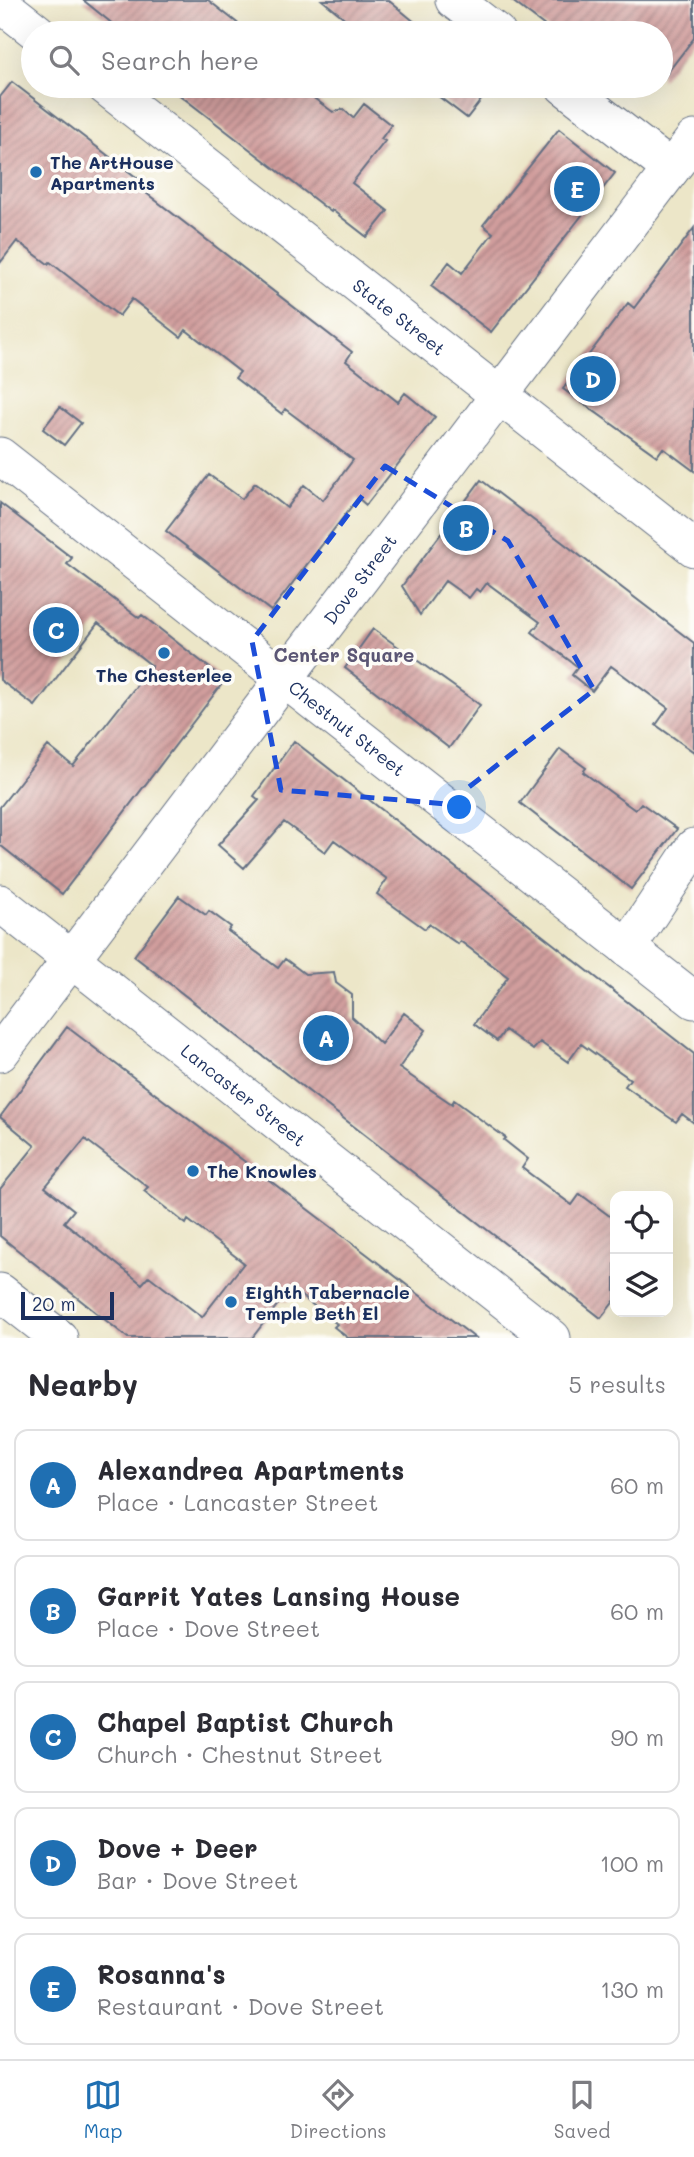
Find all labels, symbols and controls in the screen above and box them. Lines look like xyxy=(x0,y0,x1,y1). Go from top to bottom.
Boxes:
search box xyxy=(21,21,673,98)
icon: search xyxy=(45,41,83,79)
text: Search here xyxy=(101,43,259,77)
place label: The ArtHouse Apartments xyxy=(50,150,174,195)
pin: E xyxy=(554,163,600,215)
marker: The ArtHouse Apartments xyxy=(28,164,44,180)
street label: State Street xyxy=(348,273,451,361)
pin: D xyxy=(570,353,616,405)
pin: B xyxy=(443,502,489,554)
street label: Dove Street xyxy=(318,529,402,629)
pin: C xyxy=(33,604,79,656)
district label: Center Square xyxy=(274,642,414,667)
marker: The Chesterlee xyxy=(156,645,172,661)
place label: The Chesterlee xyxy=(96,663,232,687)
street label: Chestnut Street xyxy=(284,675,410,781)
your location xyxy=(442,790,476,824)
pin: A xyxy=(303,1012,349,1064)
street label: Lancaster Street xyxy=(176,1038,311,1151)
place label: The Knowles xyxy=(207,1159,317,1183)
marker: The Knowles xyxy=(185,1163,201,1179)
map controls xyxy=(610,1191,673,1317)
button: locate xyxy=(610,1191,673,1254)
button: layers xyxy=(610,1254,673,1317)
place label: Eighth Tabernacle Temple Beth El xyxy=(245,1280,410,1325)
scale bar xyxy=(21,1289,114,1321)
text: 20 m xyxy=(32,1291,76,1316)
marker: Eighth Tabernacle Temple Beth El xyxy=(223,1294,239,1310)
text: Nearby xyxy=(28,1364,138,1404)
text: 5 results xyxy=(569,1369,666,1399)
text: Alexandrea Apartments xyxy=(97,1453,404,1487)
text: A xyxy=(45,1470,61,1500)
text: 60 m xyxy=(610,1470,664,1500)
text: Place · Lancaster Street xyxy=(97,1487,378,1517)
text: Garrit Yates Lansing House xyxy=(97,1579,460,1613)
text: B xyxy=(45,1596,61,1626)
text: 60 m xyxy=(610,1596,664,1626)
text: Place · Dove Street xyxy=(97,1613,320,1643)
text: Chapel Baptist Church xyxy=(97,1705,393,1739)
text: C xyxy=(44,1722,62,1752)
text: 90 m xyxy=(611,1722,664,1752)
text: Church · Chestnut Street xyxy=(97,1739,383,1769)
text: Dove + Deer xyxy=(97,1831,257,1865)
text: D xyxy=(45,1848,61,1878)
text: 100 m xyxy=(600,1848,664,1878)
text: Bar · Dove Street xyxy=(97,1865,298,1895)
text: Rosanna's xyxy=(97,1957,226,1991)
text: E xyxy=(46,1974,60,2004)
text: 130 m xyxy=(600,1974,664,2004)
text: Restaurant · Dove Street xyxy=(97,1991,384,2021)
tab: Map xyxy=(84,2076,122,2143)
tab: Directions xyxy=(290,2076,386,2143)
tab: Saved xyxy=(554,2076,610,2143)

